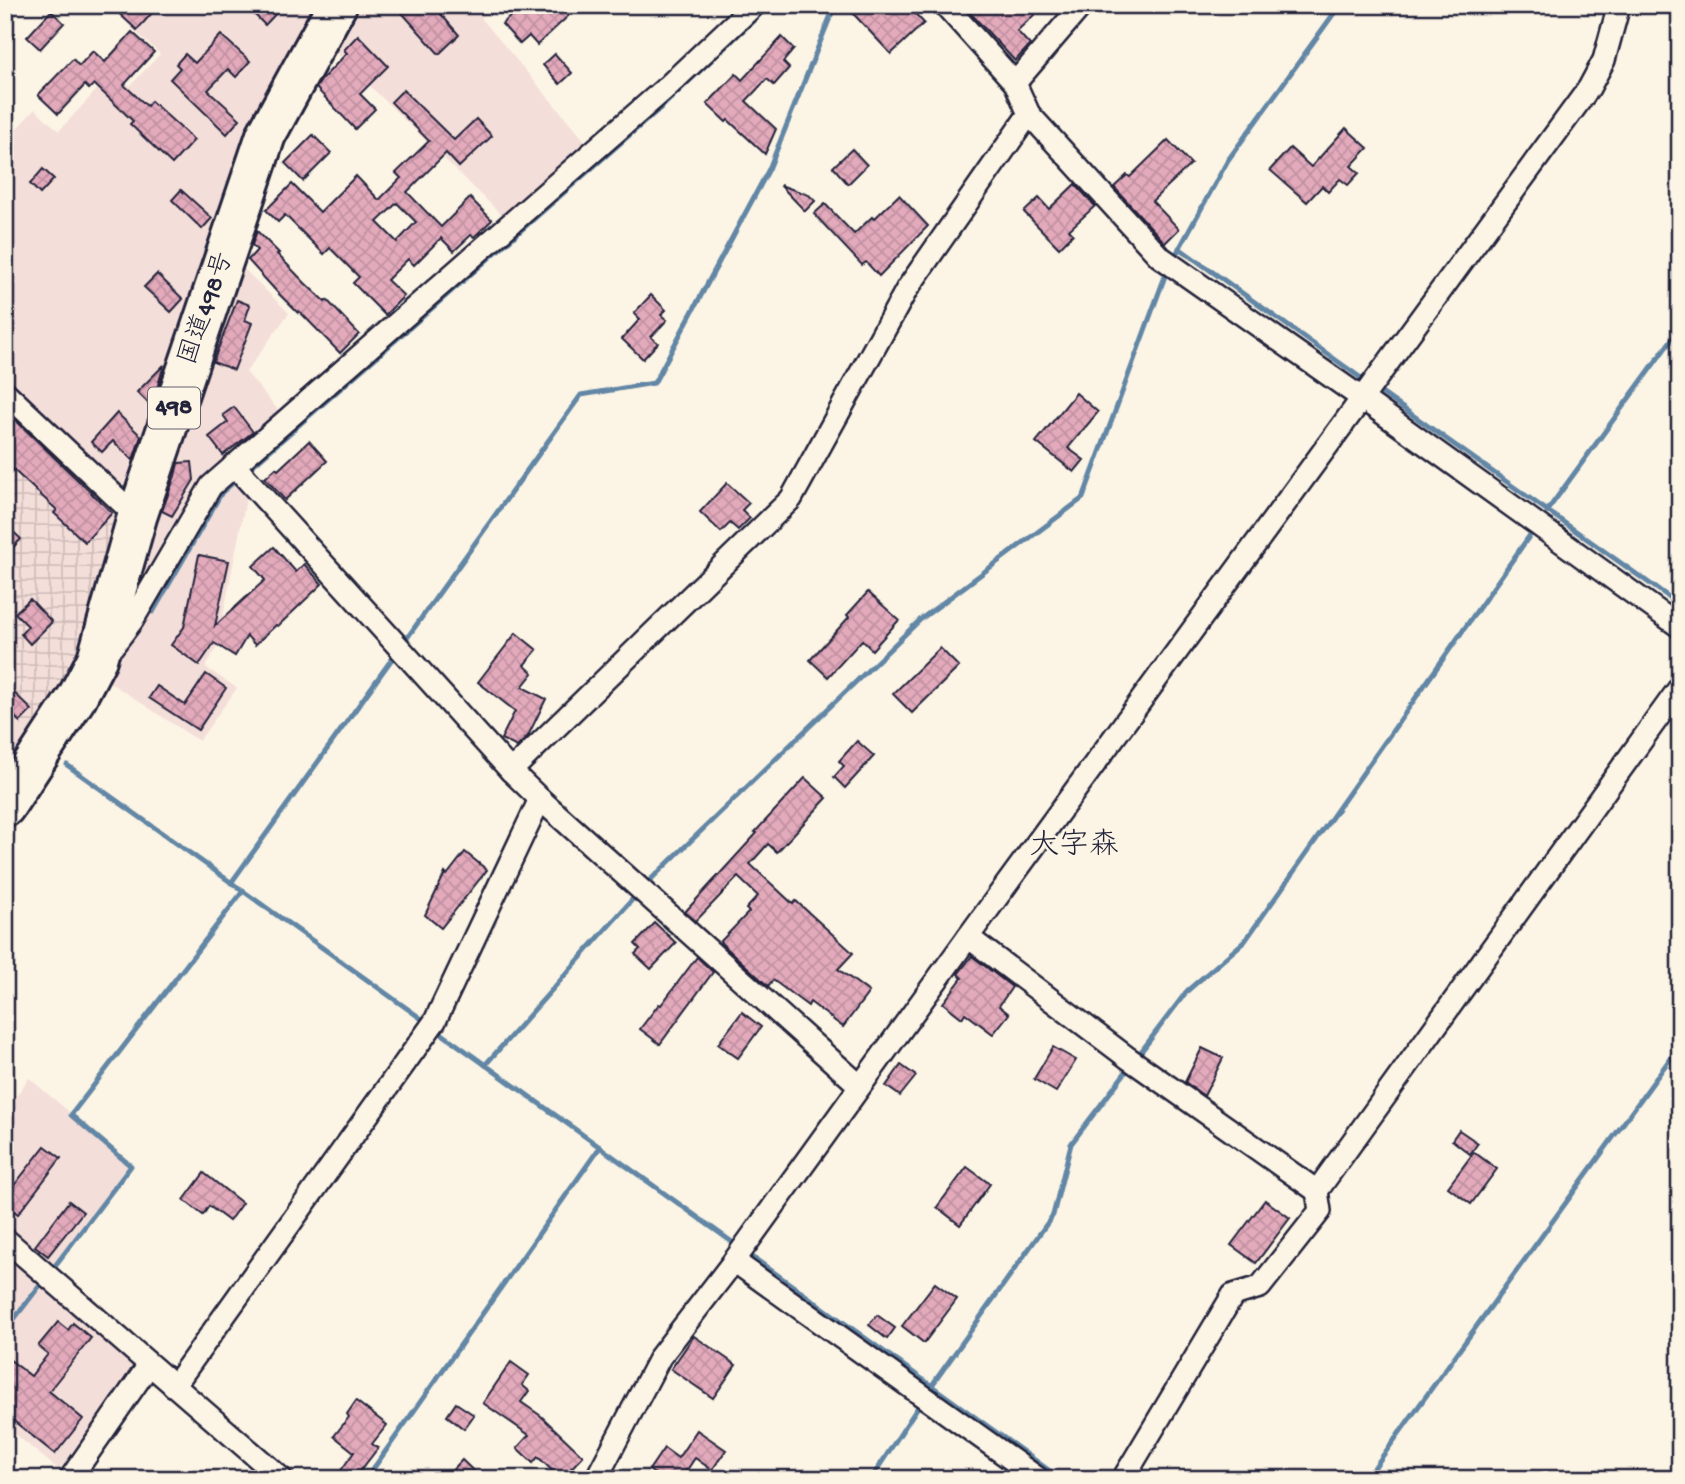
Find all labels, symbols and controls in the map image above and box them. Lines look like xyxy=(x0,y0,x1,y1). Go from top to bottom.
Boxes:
street label: 国道498号 xyxy=(173,248,242,370)
road number: 498 xyxy=(148,388,200,428)
district label: 大字森 xyxy=(1029,828,1119,865)

